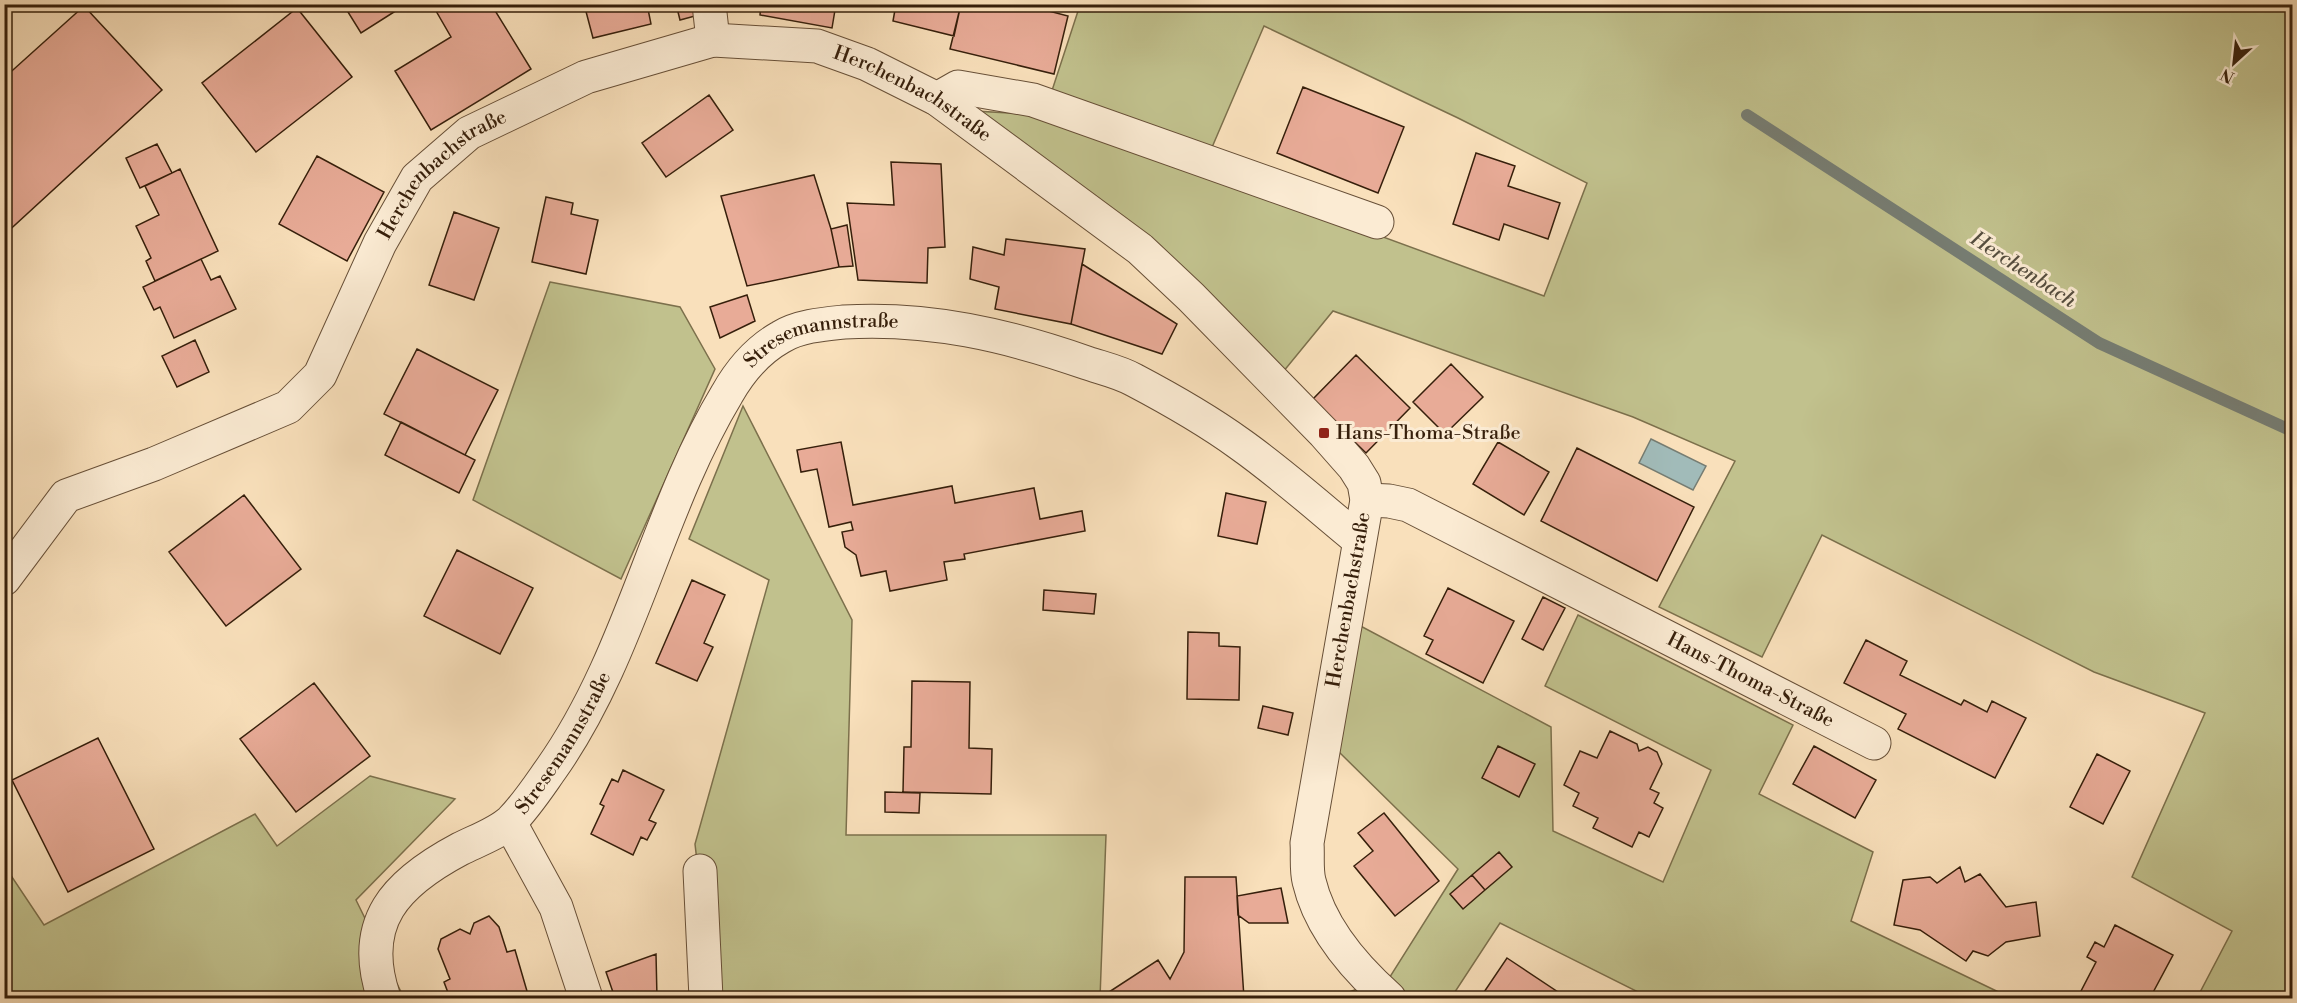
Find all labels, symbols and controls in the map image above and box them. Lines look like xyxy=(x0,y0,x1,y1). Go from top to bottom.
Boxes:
north arrow xyxy=(2204,33,2264,93)
street label: Herchenbachstraße xyxy=(830,40,996,148)
text: N xyxy=(2217,64,2238,87)
street label: Herchenbachstraße xyxy=(372,104,511,244)
water label: Herchenbach xyxy=(1964,226,2081,314)
street label: Stresemannstraße xyxy=(738,309,899,373)
place label: Hans-Thoma-Straße xyxy=(1336,421,1520,446)
marker: Hans-Thoma-Straße xyxy=(1317,426,1331,440)
street label: Herchenbachstraße xyxy=(1321,510,1377,690)
street label: Hans-Thoma-Straße xyxy=(1663,627,1838,733)
street label: Stresemannstraße xyxy=(510,668,617,820)

